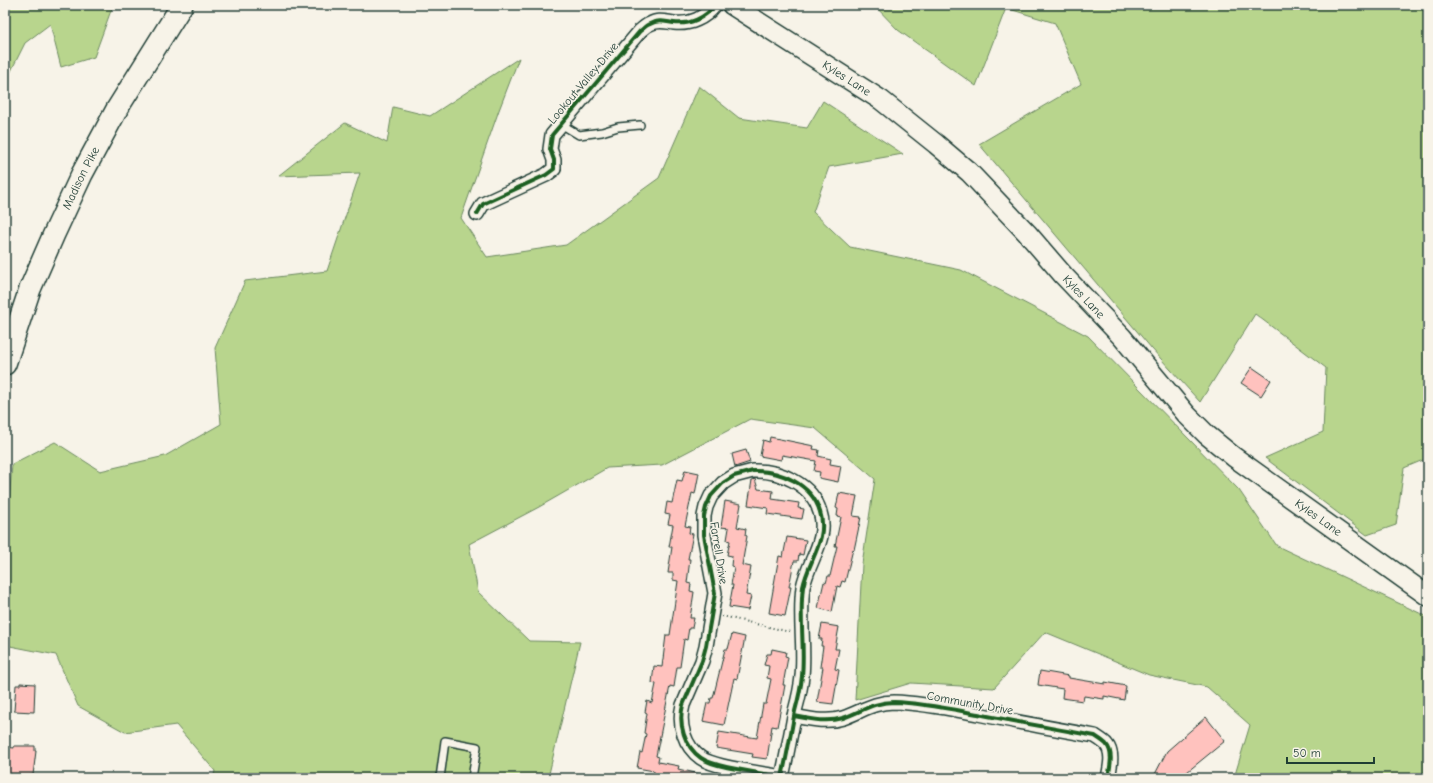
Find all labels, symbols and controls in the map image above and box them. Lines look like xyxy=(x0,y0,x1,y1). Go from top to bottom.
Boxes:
street label: Lookout Valley Drive xyxy=(545,39,621,127)
street label: Kyles Lane xyxy=(820,58,873,99)
street label: Madison Pike xyxy=(59,144,102,212)
street label: Kyles Lane xyxy=(1060,272,1108,321)
street label: Kyles Lane xyxy=(1292,496,1345,539)
street label: Farrell Drive xyxy=(707,521,731,585)
street label: Community Drive xyxy=(926,688,1014,718)
scale bar xyxy=(1287,739,1374,765)
text: 50 m xyxy=(1293,746,1321,760)

